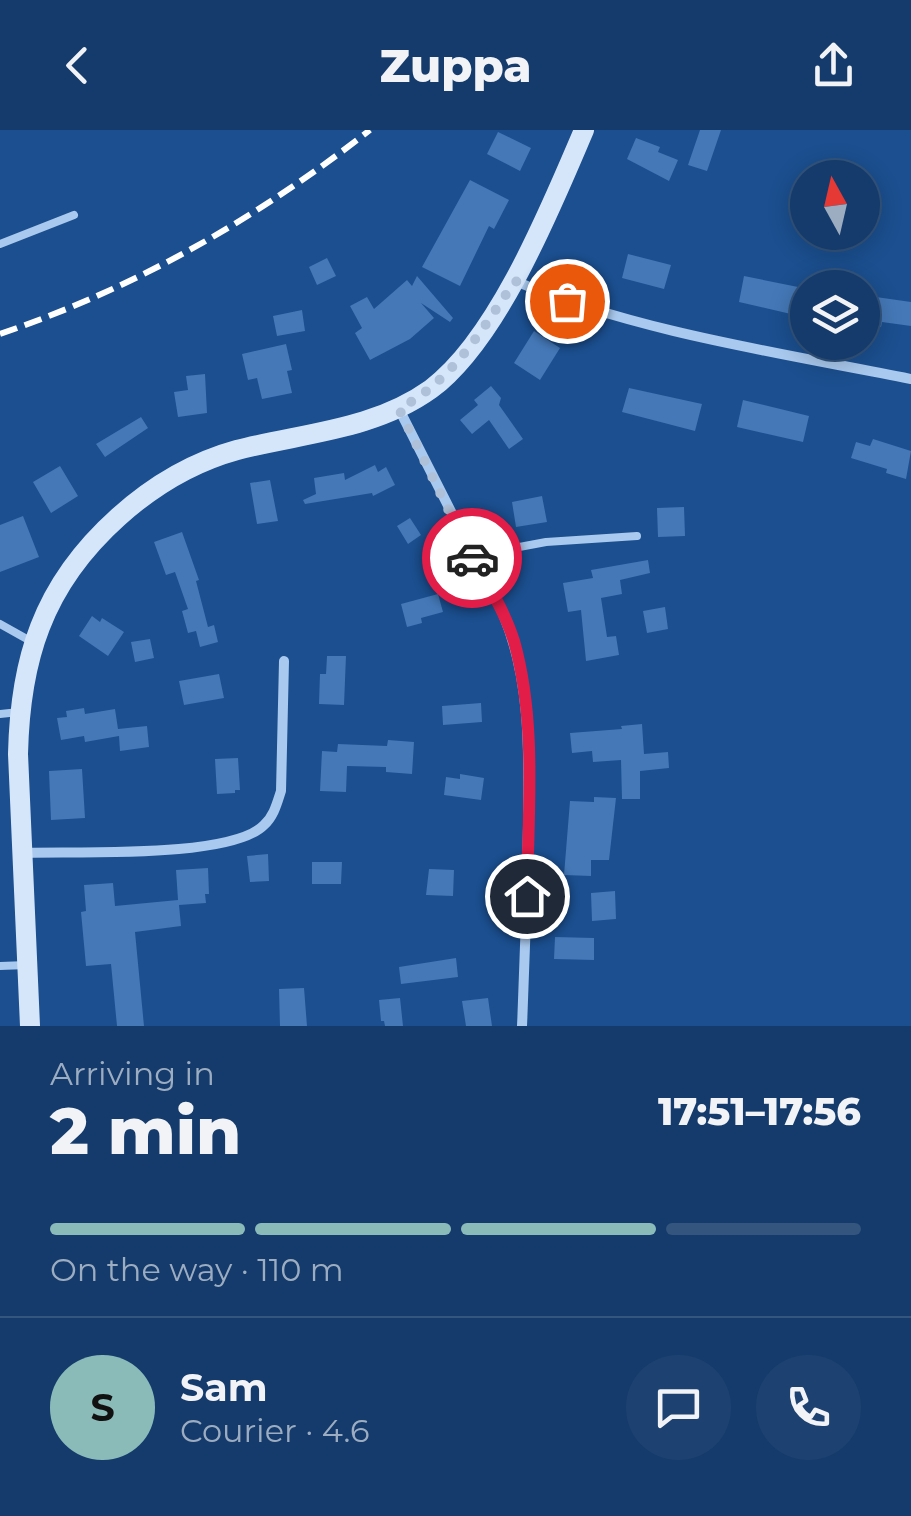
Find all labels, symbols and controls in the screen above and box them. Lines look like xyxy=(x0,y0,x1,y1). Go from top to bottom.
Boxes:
icon: back xyxy=(50,38,105,93)
text: Zuppa xyxy=(380,38,531,93)
icon: share xyxy=(806,38,861,93)
north arrow xyxy=(790,160,880,250)
map controls xyxy=(790,160,880,360)
pin xyxy=(525,259,610,344)
button: layers xyxy=(790,270,880,360)
icon: bag xyxy=(540,274,595,329)
courier xyxy=(422,508,522,608)
icon: car xyxy=(445,531,500,586)
pin xyxy=(485,854,570,939)
icon: home xyxy=(500,869,555,924)
text: Arriving in xyxy=(50,1054,215,1093)
text: 17:51–17:56 xyxy=(658,1088,861,1135)
text: 2 min xyxy=(50,1091,241,1170)
text: On the way · 110 m xyxy=(50,1250,344,1289)
button: chat xyxy=(626,1355,731,1460)
button: phone xyxy=(756,1355,861,1460)
text: Sam xyxy=(180,1364,268,1411)
text: S xyxy=(90,1384,115,1431)
text: Courier · 4.6 xyxy=(180,1411,369,1450)

